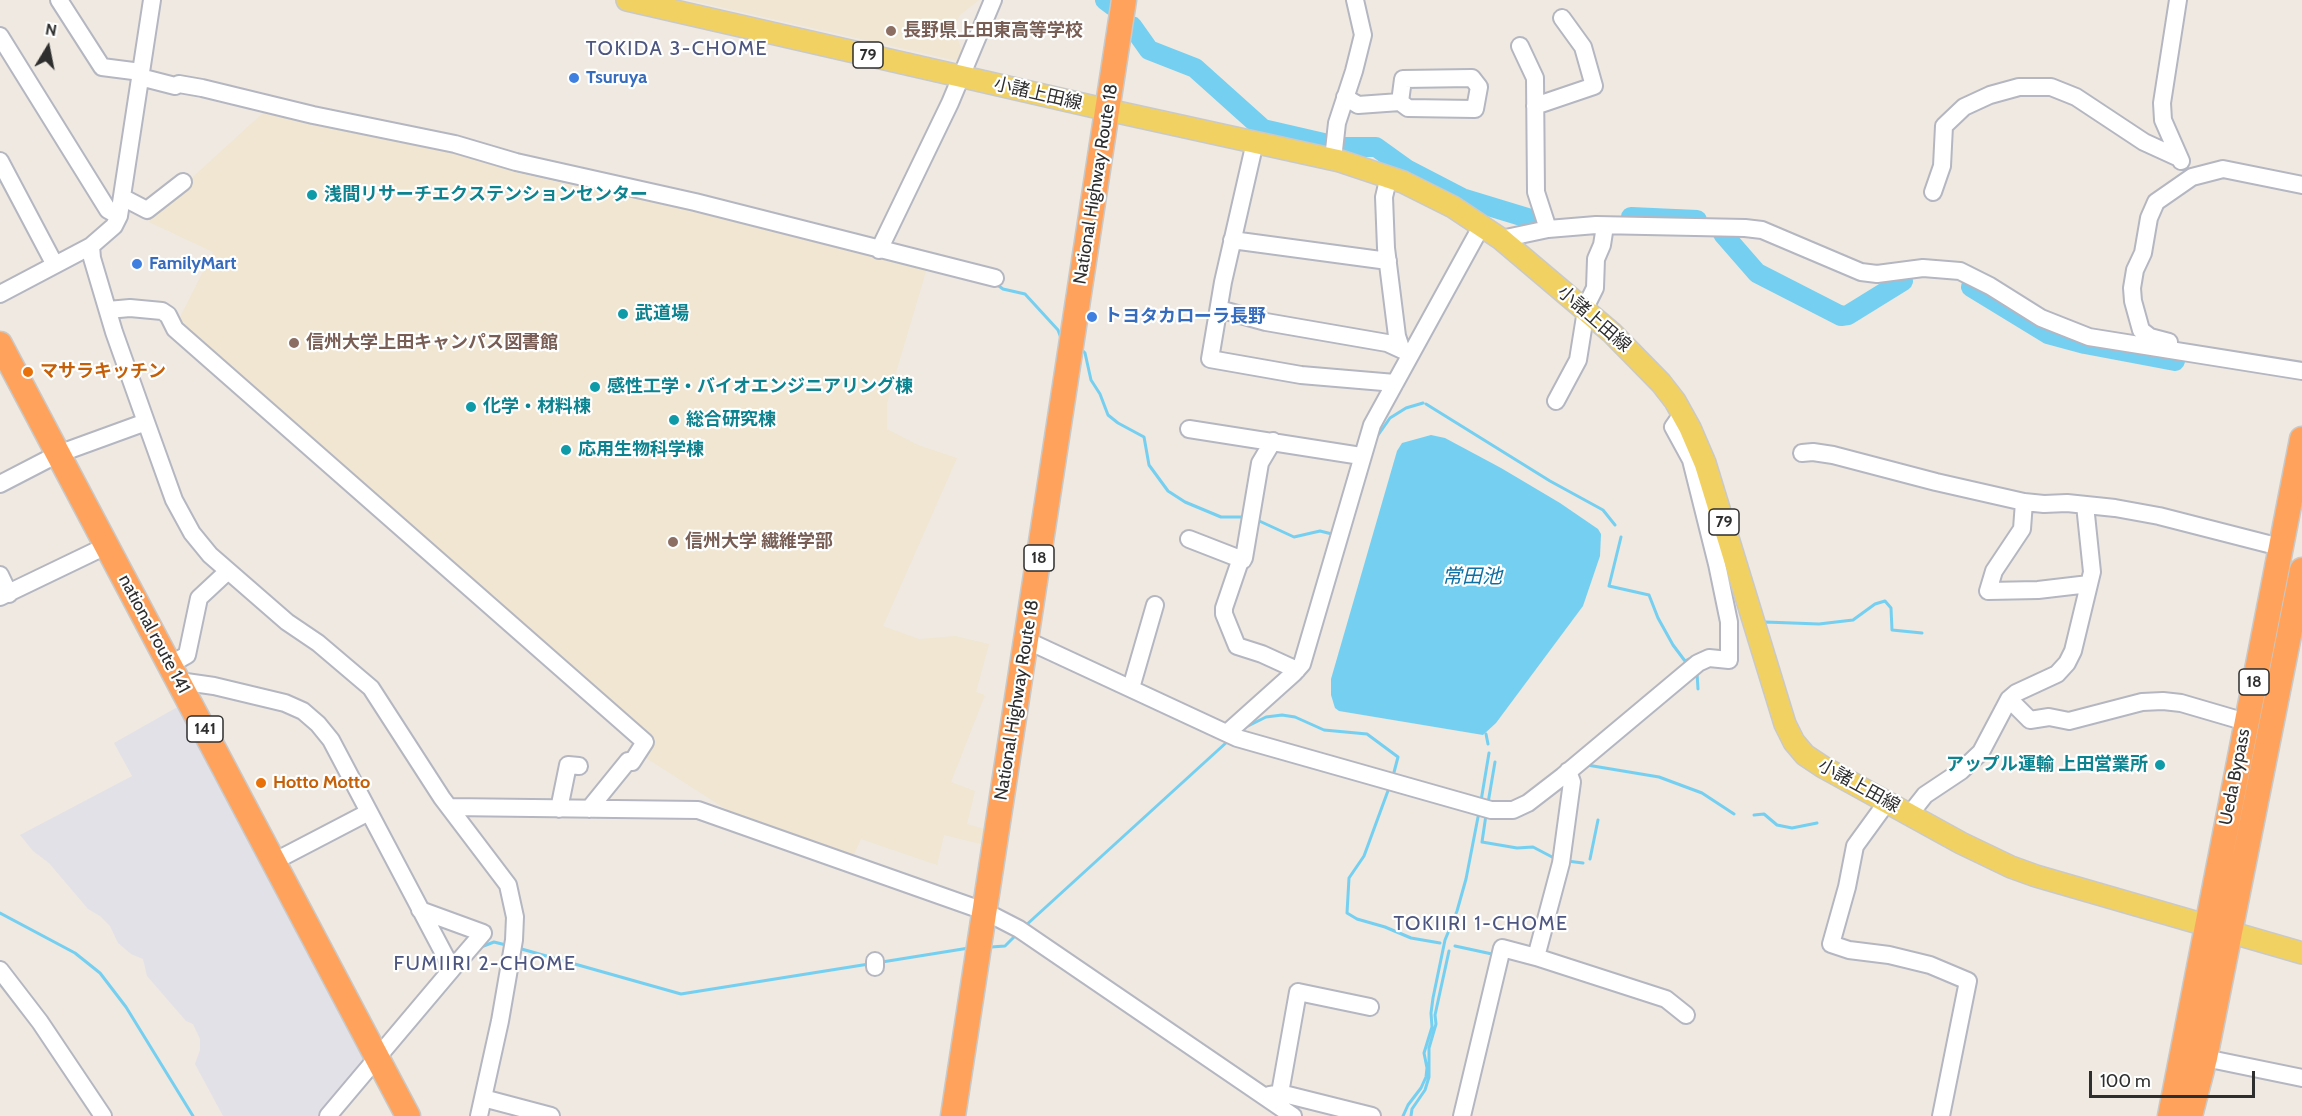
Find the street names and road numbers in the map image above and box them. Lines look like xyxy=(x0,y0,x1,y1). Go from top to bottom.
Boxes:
road number: 79 xyxy=(853,42,883,68)
street label: 小諸上田線 xyxy=(992,73,1084,115)
street label: National Highway Route 18 xyxy=(1069,82,1123,286)
street label: 小諸上田線 xyxy=(1553,281,1635,357)
road number: 79 xyxy=(1709,509,1739,535)
road number: 18 xyxy=(1024,545,1054,571)
street label: national route 141 xyxy=(114,571,194,697)
street label: National Highway Route 18 xyxy=(990,598,1044,802)
road number: 18 xyxy=(2239,669,2269,695)
road number: 141 xyxy=(187,716,223,742)
street label: Ueda Bypass xyxy=(2215,727,2255,827)
street label: 小諸上田線 xyxy=(1814,755,1904,817)

